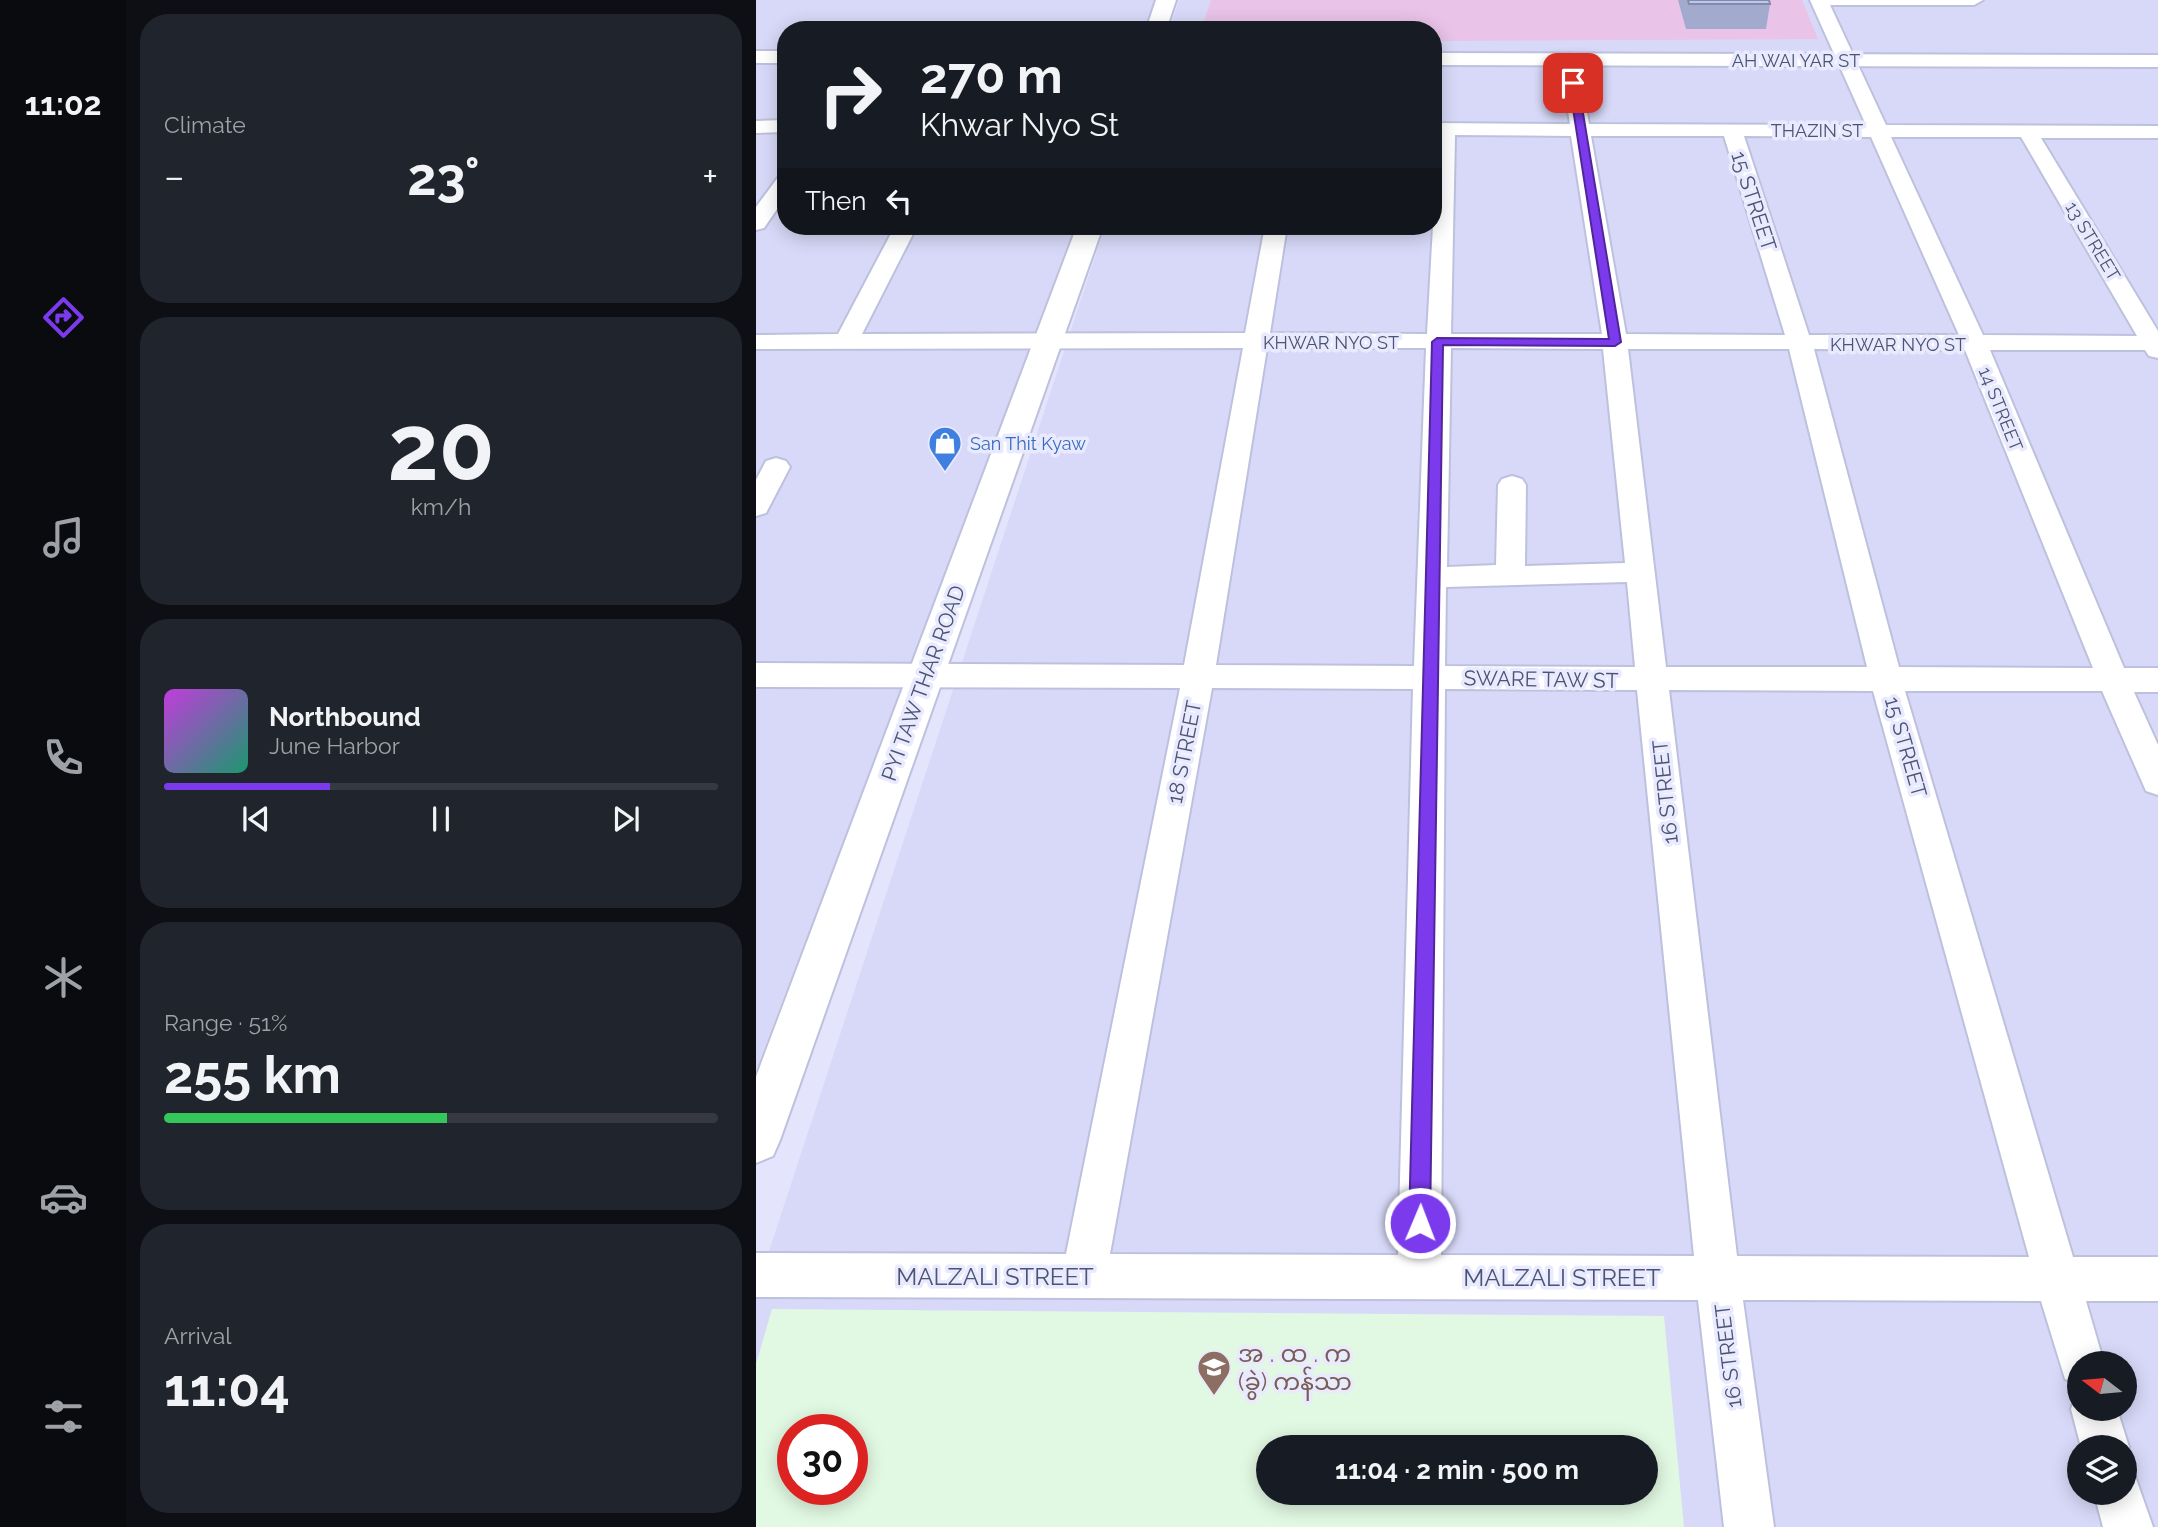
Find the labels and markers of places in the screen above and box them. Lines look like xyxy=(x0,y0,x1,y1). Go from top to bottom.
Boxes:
pin xyxy=(1543,53,1603,113)
shop icon: San Thit Kyaw xyxy=(926,424,964,473)
place label: San Thit Kyaw xyxy=(970,433,1086,454)
place label: အ . ထ . က (ခွဲ) ကန်သာ xyxy=(1238,1339,1352,1401)
school or university icon: အ . ထ . က (ခွဲ) ကန်သာ xyxy=(1195,1348,1233,1397)

